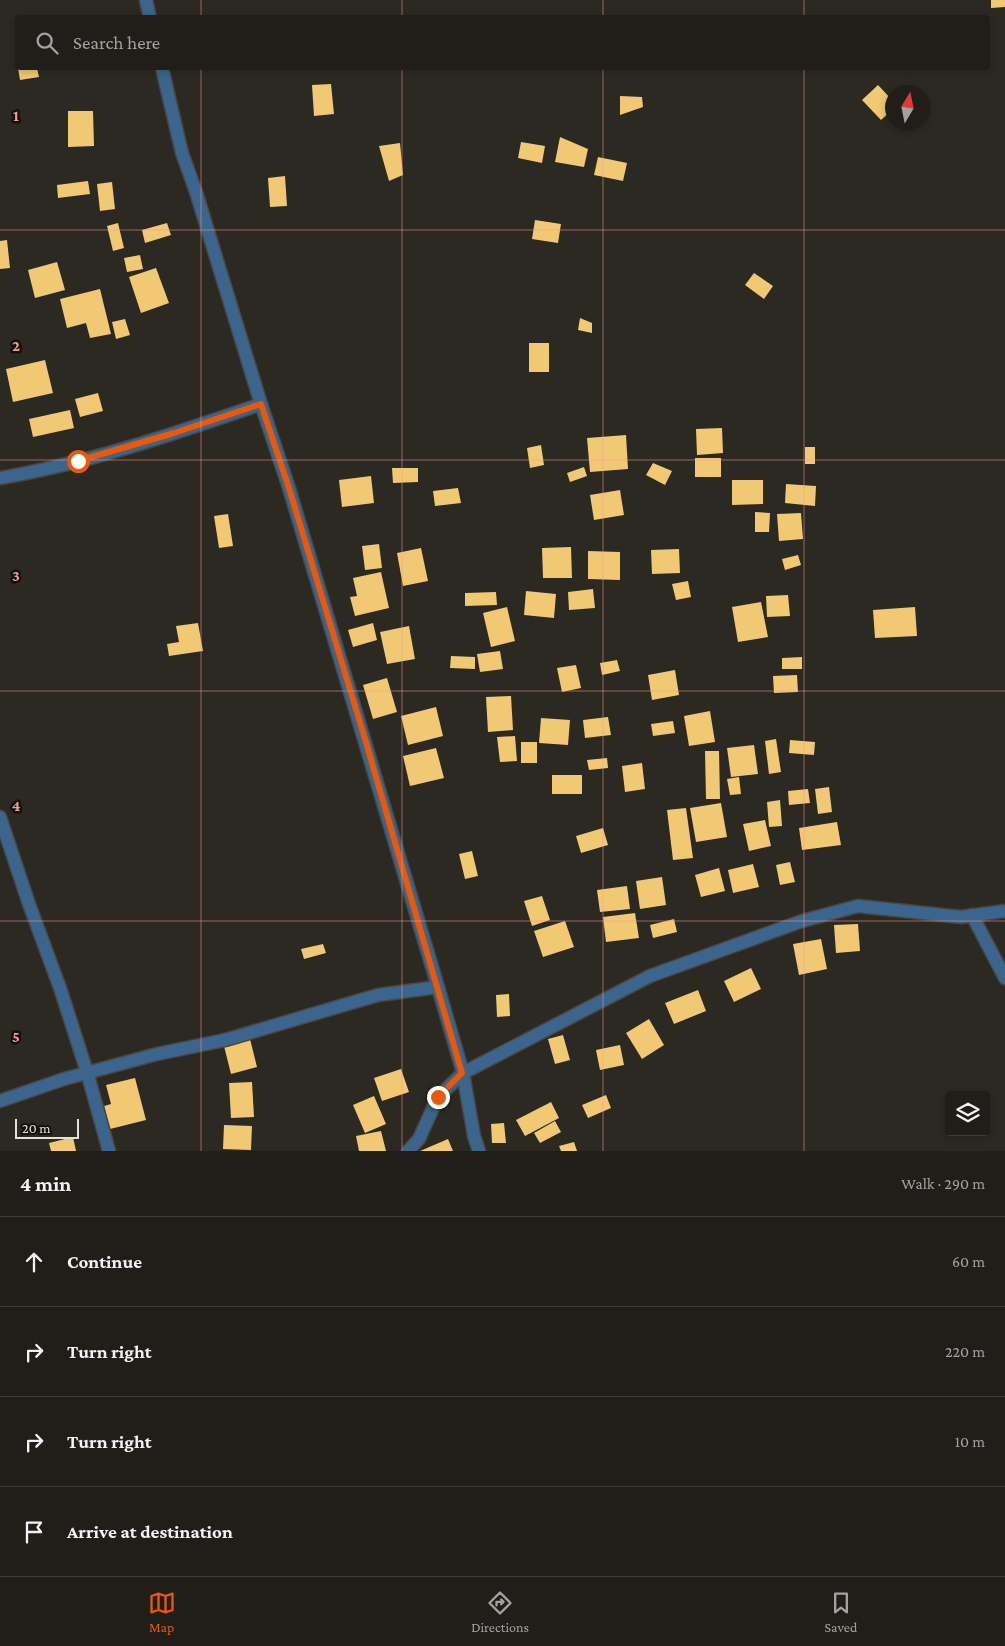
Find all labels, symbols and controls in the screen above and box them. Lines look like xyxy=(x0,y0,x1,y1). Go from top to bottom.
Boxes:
search box xyxy=(15,15,990,70)
icon: search xyxy=(33,29,61,57)
text: Search here xyxy=(73,32,160,53)
north arrow xyxy=(885,85,930,130)
text: 1 xyxy=(13,107,19,124)
text: 2 xyxy=(12,337,20,354)
route start xyxy=(67,450,90,473)
text: 3 xyxy=(12,567,20,584)
text: 4 xyxy=(12,797,21,814)
text: 5 xyxy=(12,1028,20,1045)
route end xyxy=(427,1086,450,1109)
map controls xyxy=(945,1091,990,1136)
button: layers xyxy=(945,1091,990,1136)
scale bar xyxy=(15,1116,79,1139)
text: 20 m xyxy=(22,1120,50,1136)
text: 4 min xyxy=(20,1172,71,1196)
text: Walk · 290 m xyxy=(901,1175,985,1192)
icon: ahead xyxy=(20,1248,48,1276)
text: Continue xyxy=(67,1251,142,1272)
text: 60 m xyxy=(952,1253,985,1270)
icon: right xyxy=(20,1338,48,1366)
text: Turn right xyxy=(67,1341,152,1362)
text: 220 m xyxy=(945,1343,985,1360)
icon: right xyxy=(20,1428,48,1456)
text: Turn right xyxy=(67,1431,152,1452)
text: 10 m xyxy=(955,1433,985,1450)
icon: arrive xyxy=(20,1518,48,1546)
text: Arrive at destination xyxy=(67,1521,233,1542)
tab: Map xyxy=(148,1589,176,1635)
tab: Directions xyxy=(471,1589,529,1635)
tab: Saved xyxy=(824,1589,857,1635)

